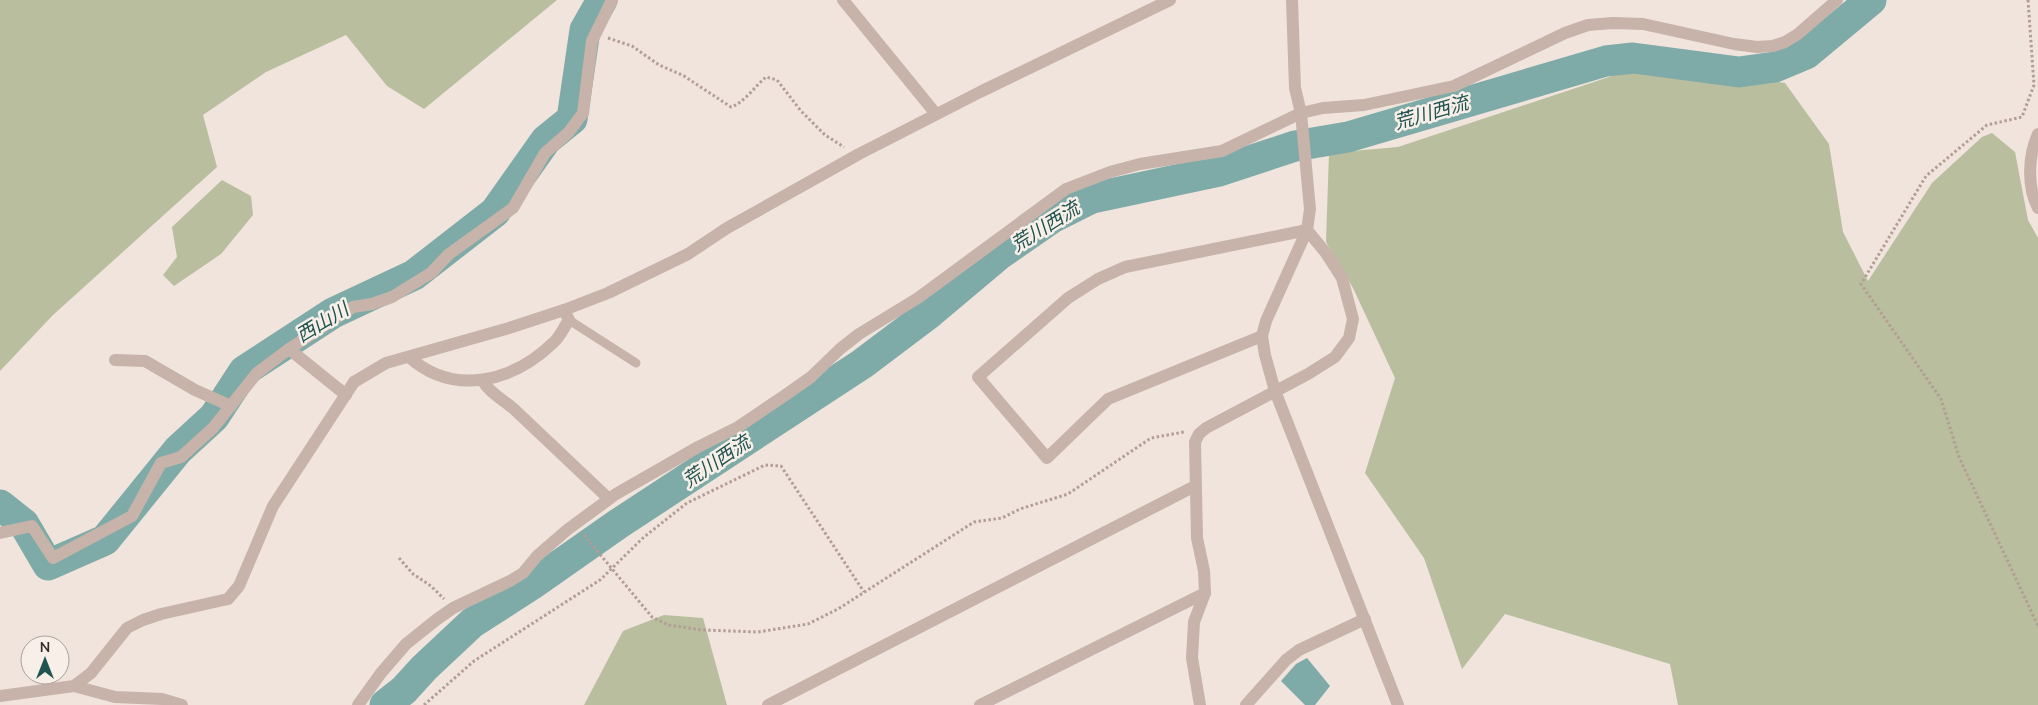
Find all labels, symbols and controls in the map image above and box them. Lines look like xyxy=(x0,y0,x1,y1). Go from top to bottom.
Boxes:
water label: 荒川西流 xyxy=(1391,89,1474,136)
water label: 荒川西流 xyxy=(1006,194,1087,258)
water label: 西山川 xyxy=(291,296,355,349)
water label: 荒川西流 xyxy=(678,428,758,494)
north arrow xyxy=(20,635,70,685)
text: N xyxy=(40,638,50,657)

